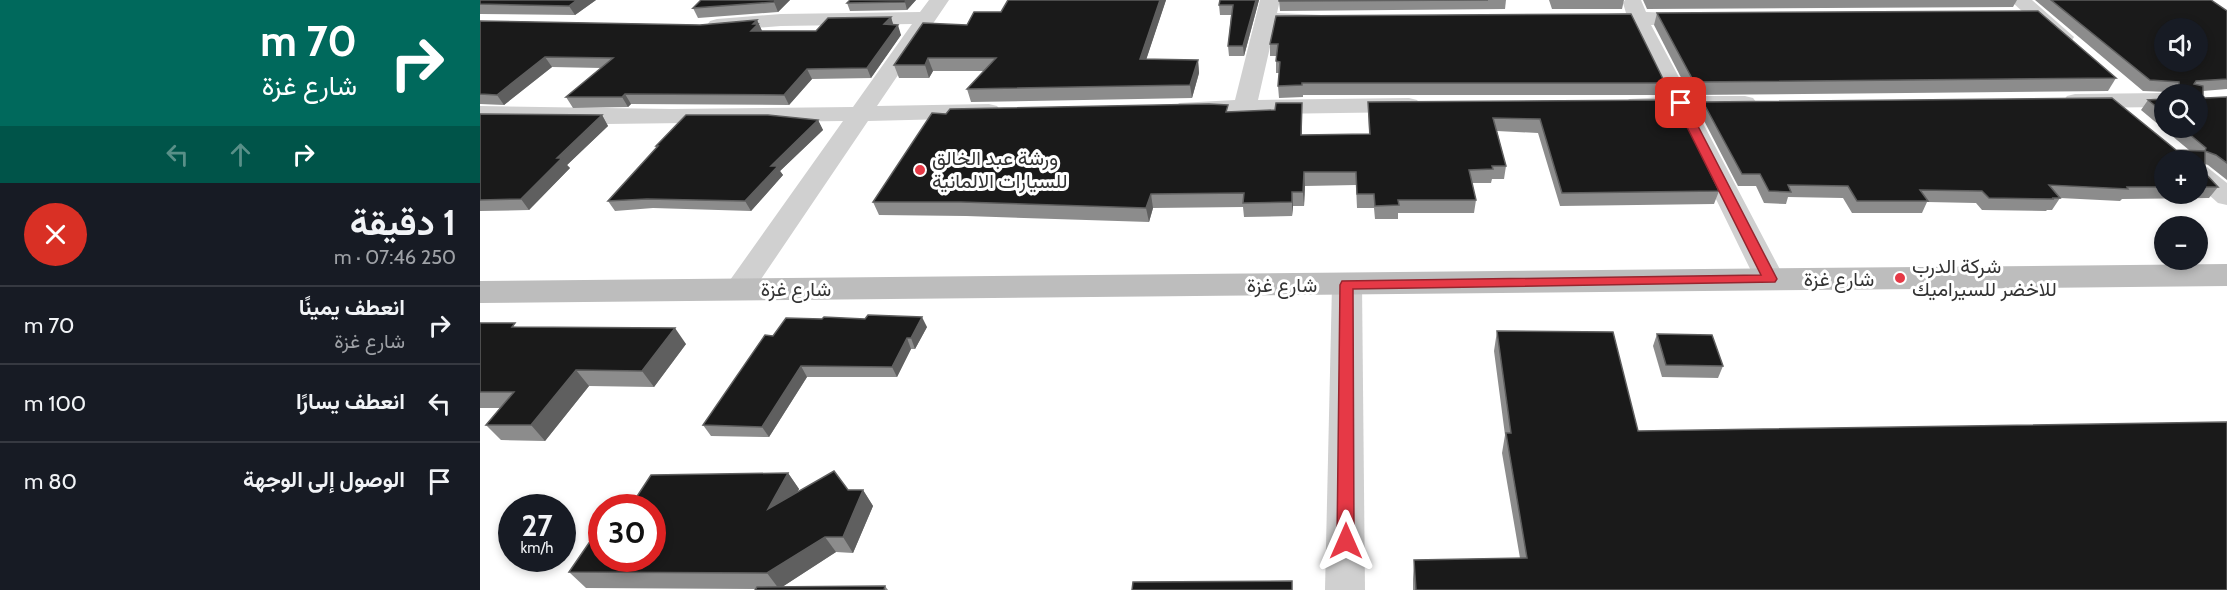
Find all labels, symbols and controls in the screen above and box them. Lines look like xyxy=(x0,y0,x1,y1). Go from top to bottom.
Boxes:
text: 70 m xyxy=(260,15,357,67)
map controls xyxy=(2154,18,2208,270)
button: sound xyxy=(2154,18,2208,72)
icon: right xyxy=(378,24,456,102)
text: شارع غزة xyxy=(262,69,357,102)
pin xyxy=(1655,77,1706,128)
button: search xyxy=(2154,84,2208,138)
icon: arrive xyxy=(1664,86,1697,119)
icon: left xyxy=(161,138,194,171)
icon: ahead xyxy=(224,138,257,171)
icon: right xyxy=(287,138,320,171)
place label: ورشة عبد الخالق للسيارات الالمانية xyxy=(932,146,1067,194)
button: + xyxy=(2154,150,2208,204)
marker: ورشة عبد الخالق للسيارات الالمانية xyxy=(913,163,927,177)
text: 1 دقيقة xyxy=(350,200,456,244)
button: close xyxy=(24,203,87,266)
button: − xyxy=(2154,216,2208,270)
text: 250 m · 07:46 xyxy=(334,245,456,269)
place label: شركة الدرب للاخضر للسيراميك xyxy=(1912,254,2057,302)
street label: شارع غزة xyxy=(1804,267,1874,293)
marker: شركة الدرب للاخضر للسيراميك xyxy=(1893,271,1907,285)
street label: شارع غزة xyxy=(1247,273,1317,299)
street label: شارع غزة xyxy=(761,277,831,303)
text: انعطف يمينًا xyxy=(299,294,405,321)
icon: right xyxy=(423,309,456,342)
text: 70 m xyxy=(24,312,74,339)
text: شارع غزة xyxy=(334,329,405,353)
icon: left xyxy=(423,387,456,420)
text: انعطف يسارًا xyxy=(296,388,405,415)
text: 100 m xyxy=(24,390,86,417)
icon: arrive xyxy=(423,465,456,498)
text: الوصول إلى الوجهة xyxy=(243,466,405,493)
text: 80 m xyxy=(24,468,77,495)
speed limit sign: 30 xyxy=(588,494,666,572)
text: 27 xyxy=(521,507,553,544)
position arrow xyxy=(1314,509,1378,573)
text: km/h xyxy=(521,539,553,557)

